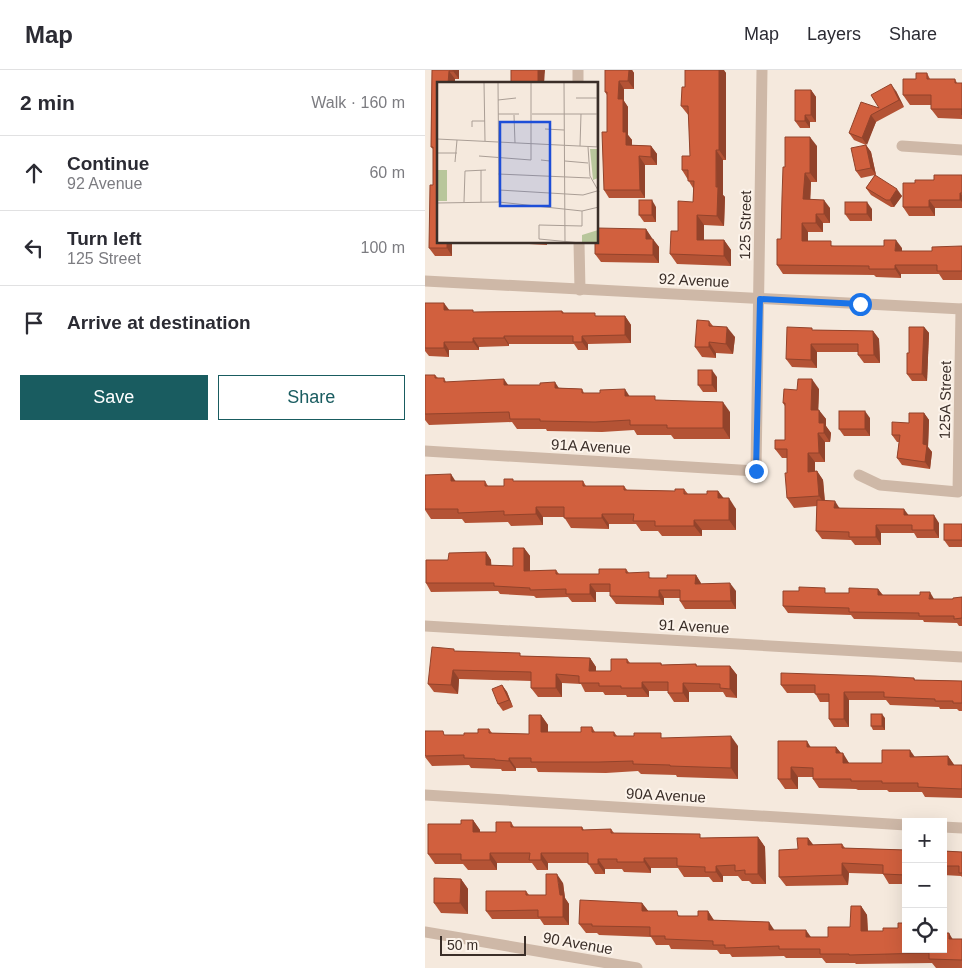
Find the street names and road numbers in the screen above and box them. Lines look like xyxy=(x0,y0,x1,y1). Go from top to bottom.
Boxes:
street label: 125 Street xyxy=(736,189,754,260)
street label: 92 Avenue xyxy=(658,270,730,290)
street label: 125A Street xyxy=(936,360,954,439)
street label: 91A Avenue xyxy=(551,435,631,457)
street label: 91 Avenue xyxy=(658,616,730,636)
street label: 90A Avenue xyxy=(626,784,706,806)
street label: 90 Avenue xyxy=(542,928,614,958)

